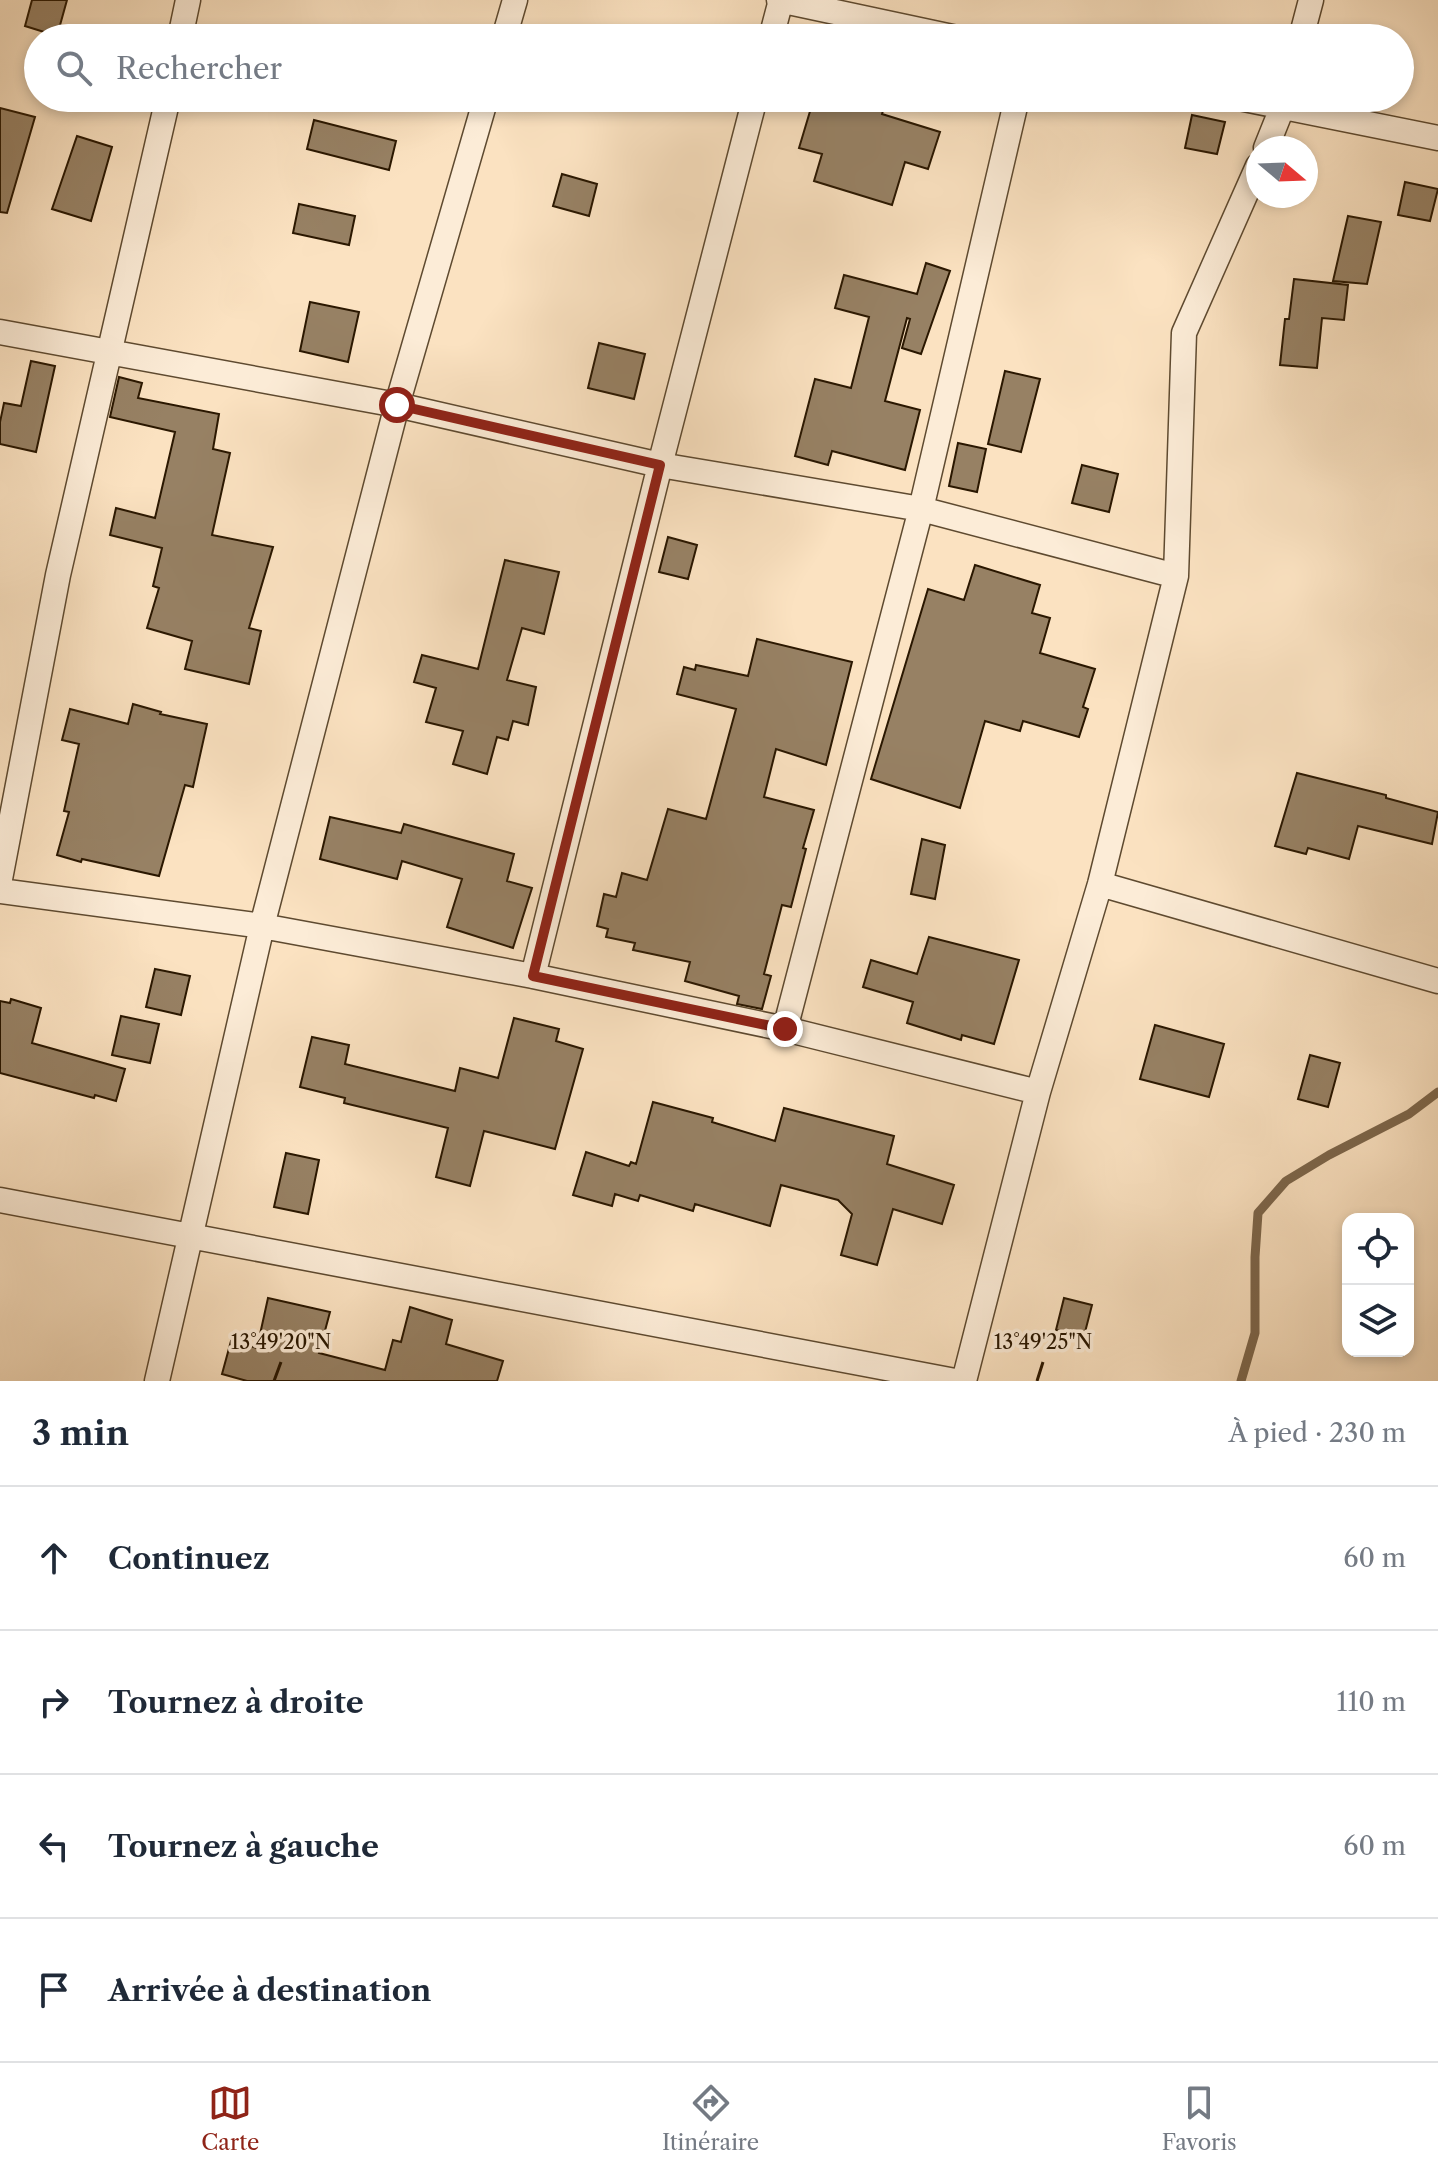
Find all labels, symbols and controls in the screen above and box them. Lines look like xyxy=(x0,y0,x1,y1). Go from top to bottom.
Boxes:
search box xyxy=(24,24,1414,112)
icon: search xyxy=(52,46,96,90)
text: Rechercher xyxy=(116,50,282,87)
north arrow xyxy=(1246,136,1318,208)
route start xyxy=(379,387,415,423)
route end xyxy=(767,1011,803,1047)
map controls xyxy=(1342,1213,1414,1357)
button: locate xyxy=(1342,1213,1414,1285)
button: layers xyxy=(1342,1285,1414,1357)
text: 13°49'20"N xyxy=(231,1330,331,1354)
text: 13°49'25"N xyxy=(994,1330,1092,1354)
text: 3 min xyxy=(32,1412,129,1454)
text: À pied · 230 m xyxy=(1228,1417,1406,1449)
icon: ahead xyxy=(32,1536,76,1580)
text: Continuez xyxy=(108,1540,270,1577)
text: 60 m xyxy=(1343,1542,1406,1574)
icon: right xyxy=(32,1680,76,1724)
text: Tournez à droite xyxy=(108,1684,364,1721)
text: 110 m xyxy=(1337,1686,1406,1718)
icon: left xyxy=(32,1824,76,1868)
text: Tournez à gauche xyxy=(108,1828,379,1865)
text: 60 m xyxy=(1343,1830,1406,1862)
icon: arrive xyxy=(32,1968,76,2012)
text: Arrivée à destination xyxy=(108,1972,431,2009)
tab: Carte xyxy=(201,2081,259,2156)
tab: Itinéraire xyxy=(662,2081,759,2156)
tab: Favoris xyxy=(1162,2081,1237,2156)

